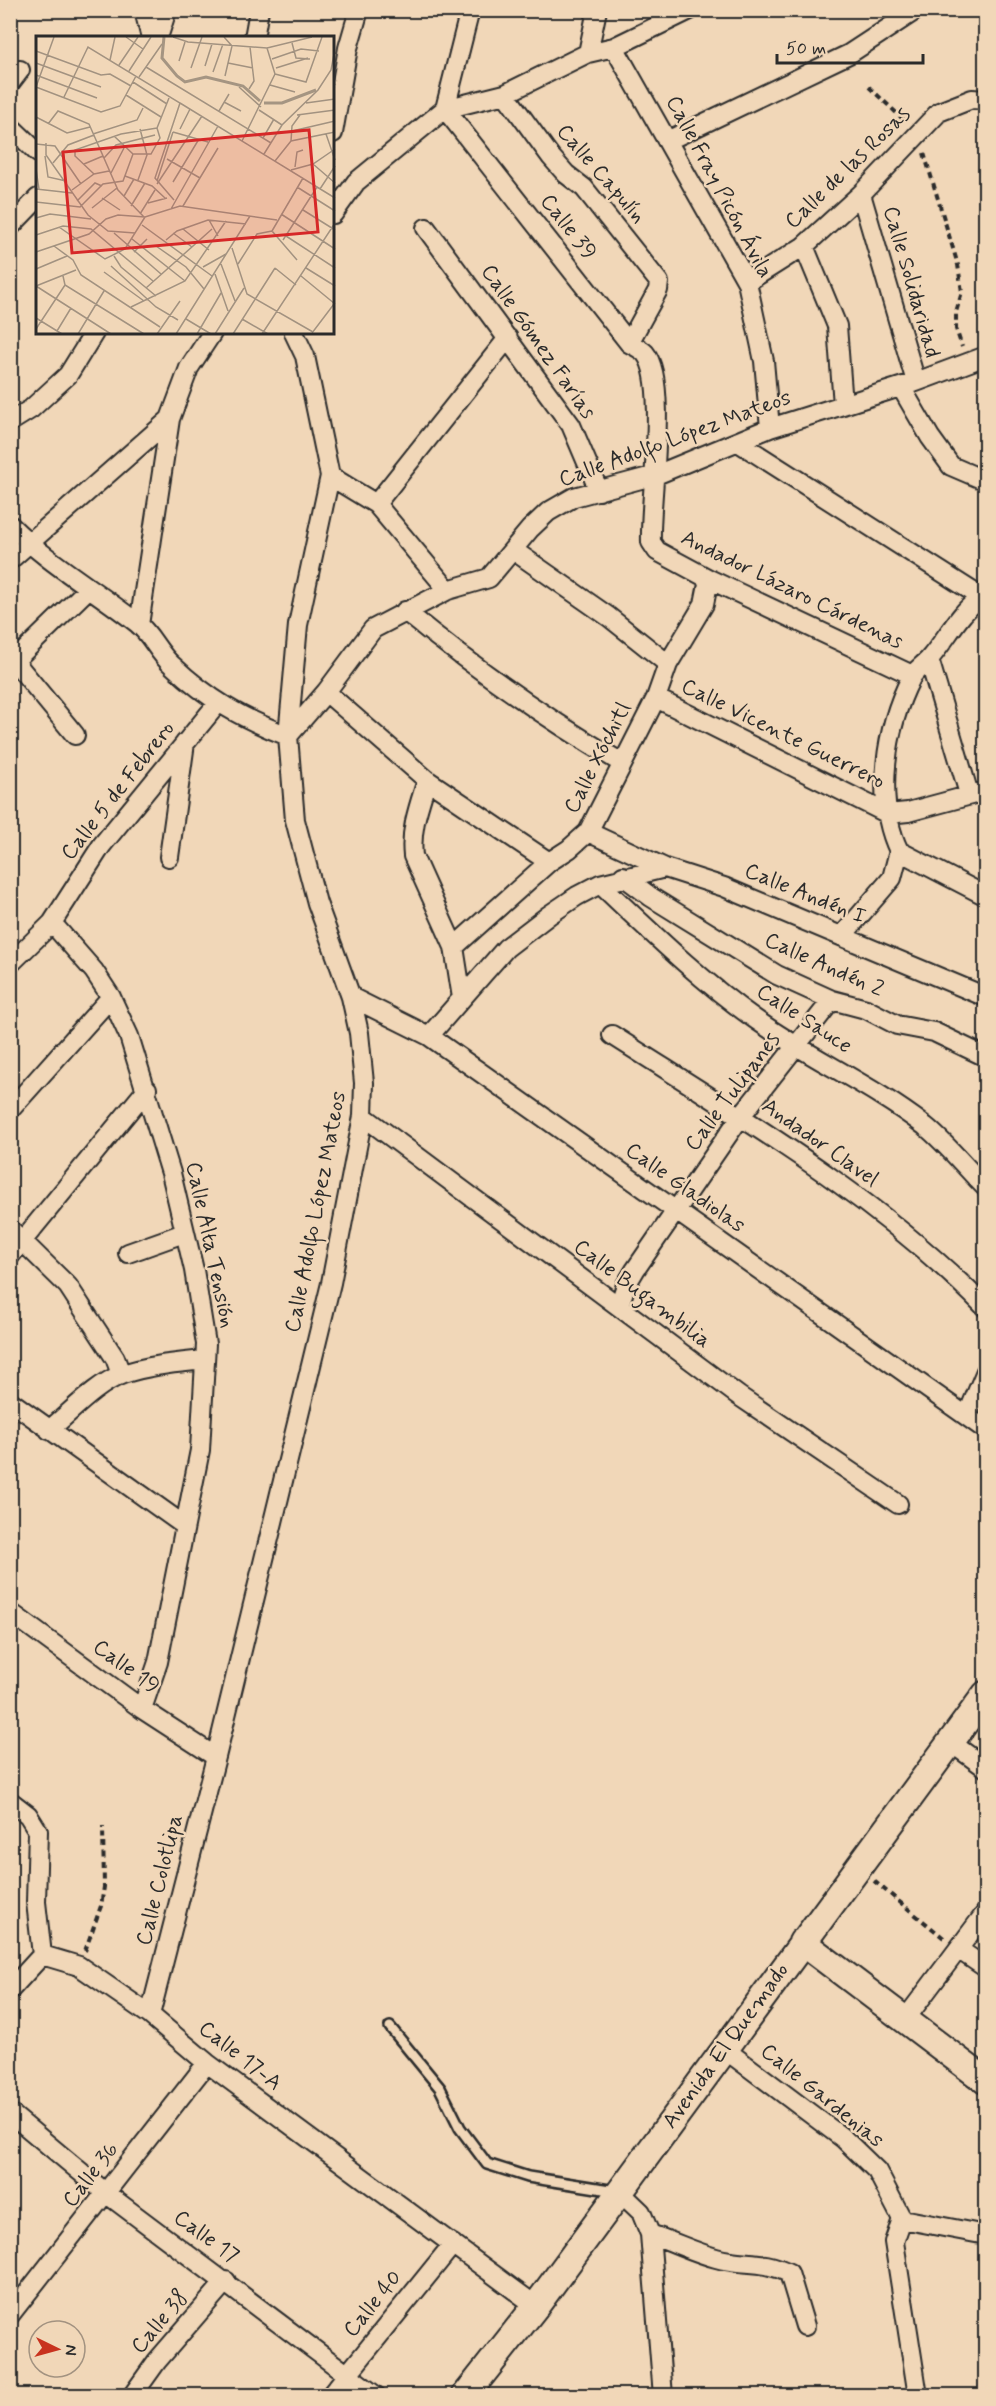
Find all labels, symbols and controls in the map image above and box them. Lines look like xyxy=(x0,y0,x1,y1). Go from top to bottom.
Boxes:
scale bar xyxy=(777,27,922,65)
inset map xyxy=(36,36,334,334)
text: 50 m xyxy=(786,37,826,61)
street label: Calle Fray Picón Ávila xyxy=(659,90,780,283)
street label: Calle de las Rosas xyxy=(779,101,917,235)
street label: Calle Capulín xyxy=(550,118,652,230)
street label: Calle 39 xyxy=(533,188,603,266)
street label: Calle Solidaridad xyxy=(876,203,946,361)
street label: Calle Gómez Farías xyxy=(474,259,602,425)
street label: Calle Adolfo López Mateos xyxy=(555,384,796,496)
street label: Andador Lázaro Cárdenas xyxy=(676,524,908,656)
street label: Calle Vicente Guerrero xyxy=(676,672,890,796)
street label: Calle Xóchitl xyxy=(558,698,638,818)
street label: Calle 5 de Febrero xyxy=(55,716,181,866)
street label: Calle Andén I xyxy=(740,857,870,931)
street label: Calle Andén 2 xyxy=(760,926,888,1004)
street label: Calle Sauce xyxy=(751,978,857,1060)
street label: Calle Tulipanes xyxy=(679,1027,787,1157)
street label: Calle Adolfo López Mateos xyxy=(279,1089,355,1335)
street label: Andador Clavel xyxy=(756,1092,884,1194)
street label: Calle Gladiolas xyxy=(620,1136,751,1240)
street label: Calle Alta Tensión xyxy=(179,1159,241,1331)
street label: Calle Bugambilia xyxy=(566,1233,716,1357)
street label: Calle 19 xyxy=(87,1633,165,1701)
street label: Calle Colotlipa xyxy=(130,1812,190,1948)
street label: Avenida El Quemado xyxy=(656,1958,796,2134)
street label: Calle 17-A xyxy=(193,2015,287,2097)
street label: Calle Gardenias xyxy=(754,2038,890,2155)
street label: Calle 36 xyxy=(57,2137,125,2213)
street label: Calle 17 xyxy=(168,2204,244,2270)
street label: Calle 40 xyxy=(337,2265,409,2343)
street label: Calle 38 xyxy=(125,2284,195,2360)
north arrow xyxy=(27,2319,87,2379)
text: N xyxy=(60,2344,81,2356)

